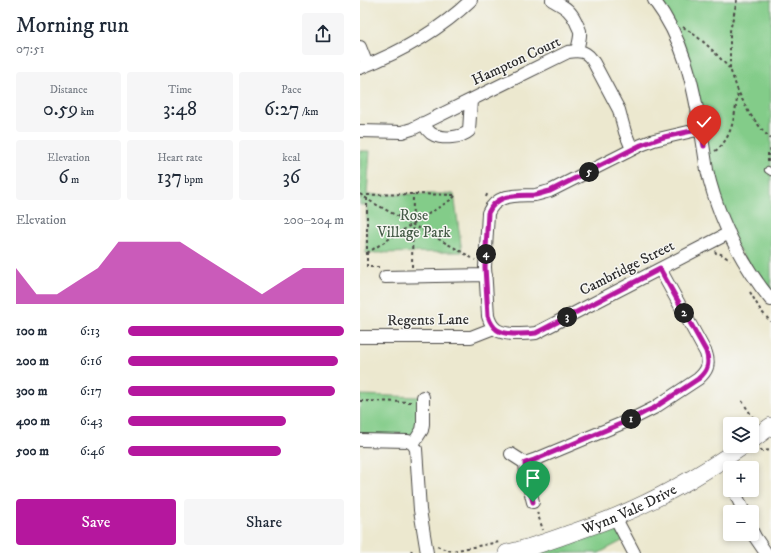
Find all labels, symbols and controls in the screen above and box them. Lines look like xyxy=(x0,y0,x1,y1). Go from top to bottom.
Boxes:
text: Morning run xyxy=(16,12,129,39)
button: share xyxy=(302,13,344,55)
street label: Hampton Court xyxy=(469,32,564,90)
text: 07:51 xyxy=(16,41,44,57)
text: Distance xyxy=(50,83,88,97)
text: Time xyxy=(168,83,192,97)
text: Pace xyxy=(281,83,302,97)
text: 0.59 xyxy=(43,97,78,122)
text: 3:48 xyxy=(163,97,197,122)
text: 6:27 xyxy=(264,97,300,122)
text: km xyxy=(78,105,94,119)
text: /km xyxy=(300,105,319,119)
pin xyxy=(687,105,721,146)
icon: check xyxy=(693,111,715,133)
text: Elevation xyxy=(47,151,90,165)
text: Heart rate xyxy=(157,151,203,165)
text: kcal xyxy=(282,151,300,165)
pin: 5 xyxy=(579,162,599,182)
text: 6 xyxy=(58,165,69,190)
text: 137 xyxy=(157,165,182,190)
text: 36 xyxy=(282,165,300,190)
text: 5 xyxy=(586,165,592,179)
text: m xyxy=(69,173,79,187)
text: bpm xyxy=(182,173,203,187)
park label: Rose Village Park xyxy=(376,206,451,242)
text: Elevation xyxy=(16,212,66,228)
text: 200–204 m xyxy=(283,212,344,228)
street label: Cambridge Street xyxy=(576,236,678,300)
pin: 4 xyxy=(476,244,496,264)
text: 4 xyxy=(483,247,489,261)
pin: 2 xyxy=(674,303,694,323)
text: 2 xyxy=(681,306,687,320)
pin: 3 xyxy=(557,307,577,327)
street label: Regents Lane xyxy=(387,310,469,330)
text: 3 xyxy=(565,310,569,324)
text: 100 m xyxy=(16,323,47,339)
text: 6:13 xyxy=(80,323,100,339)
text: 200 m xyxy=(16,353,49,369)
text: 6:16 xyxy=(80,353,102,369)
text: 300 m xyxy=(16,383,47,399)
text: 6:17 xyxy=(80,383,102,399)
pin: 1 xyxy=(621,409,641,429)
text: 1 xyxy=(629,412,633,426)
text: 400 m xyxy=(16,413,50,429)
text: 6:43 xyxy=(80,413,103,429)
map controls xyxy=(723,417,759,541)
button: layers xyxy=(723,417,759,453)
text: 500 m xyxy=(16,443,49,459)
text: 6:46 xyxy=(80,443,104,459)
pin xyxy=(516,461,550,502)
button: + xyxy=(723,461,759,497)
icon: arrive xyxy=(522,467,544,489)
street label: Wynn Vale Drive xyxy=(578,480,680,538)
button: Save xyxy=(16,499,176,545)
button: Share xyxy=(184,499,344,545)
button: − xyxy=(723,505,759,541)

